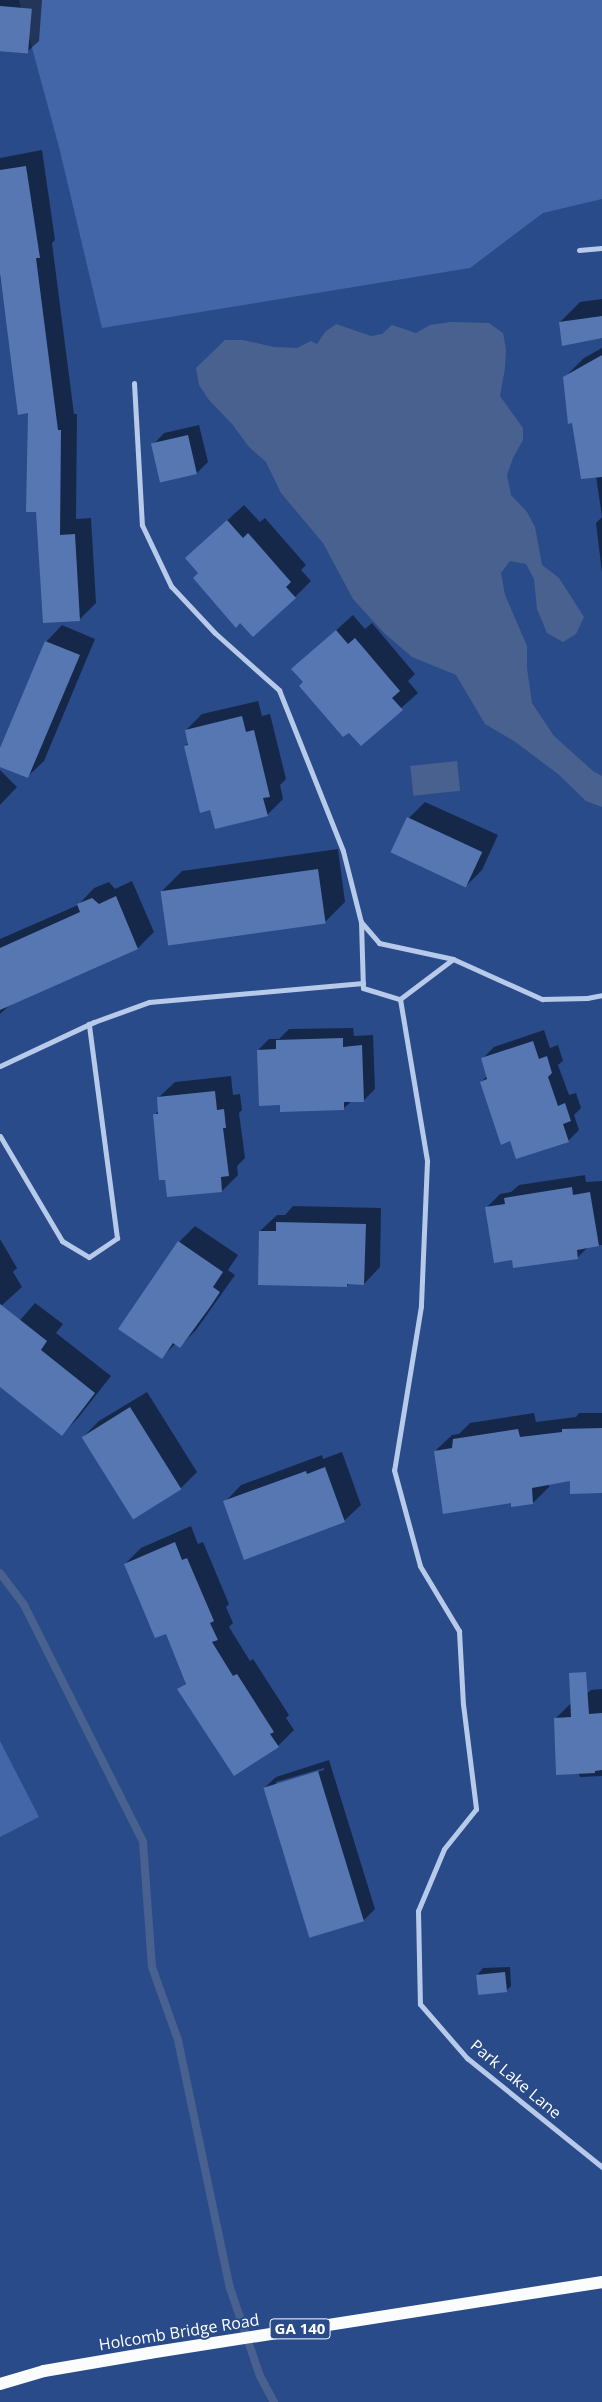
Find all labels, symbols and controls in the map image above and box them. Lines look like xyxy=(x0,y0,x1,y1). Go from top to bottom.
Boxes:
street label: Park Lake Lane xyxy=(467,2036,565,2122)
street label: Holcomb Bridge Road xyxy=(97,2310,261,2354)
road number: GA 140 xyxy=(269,2316,331,2342)

